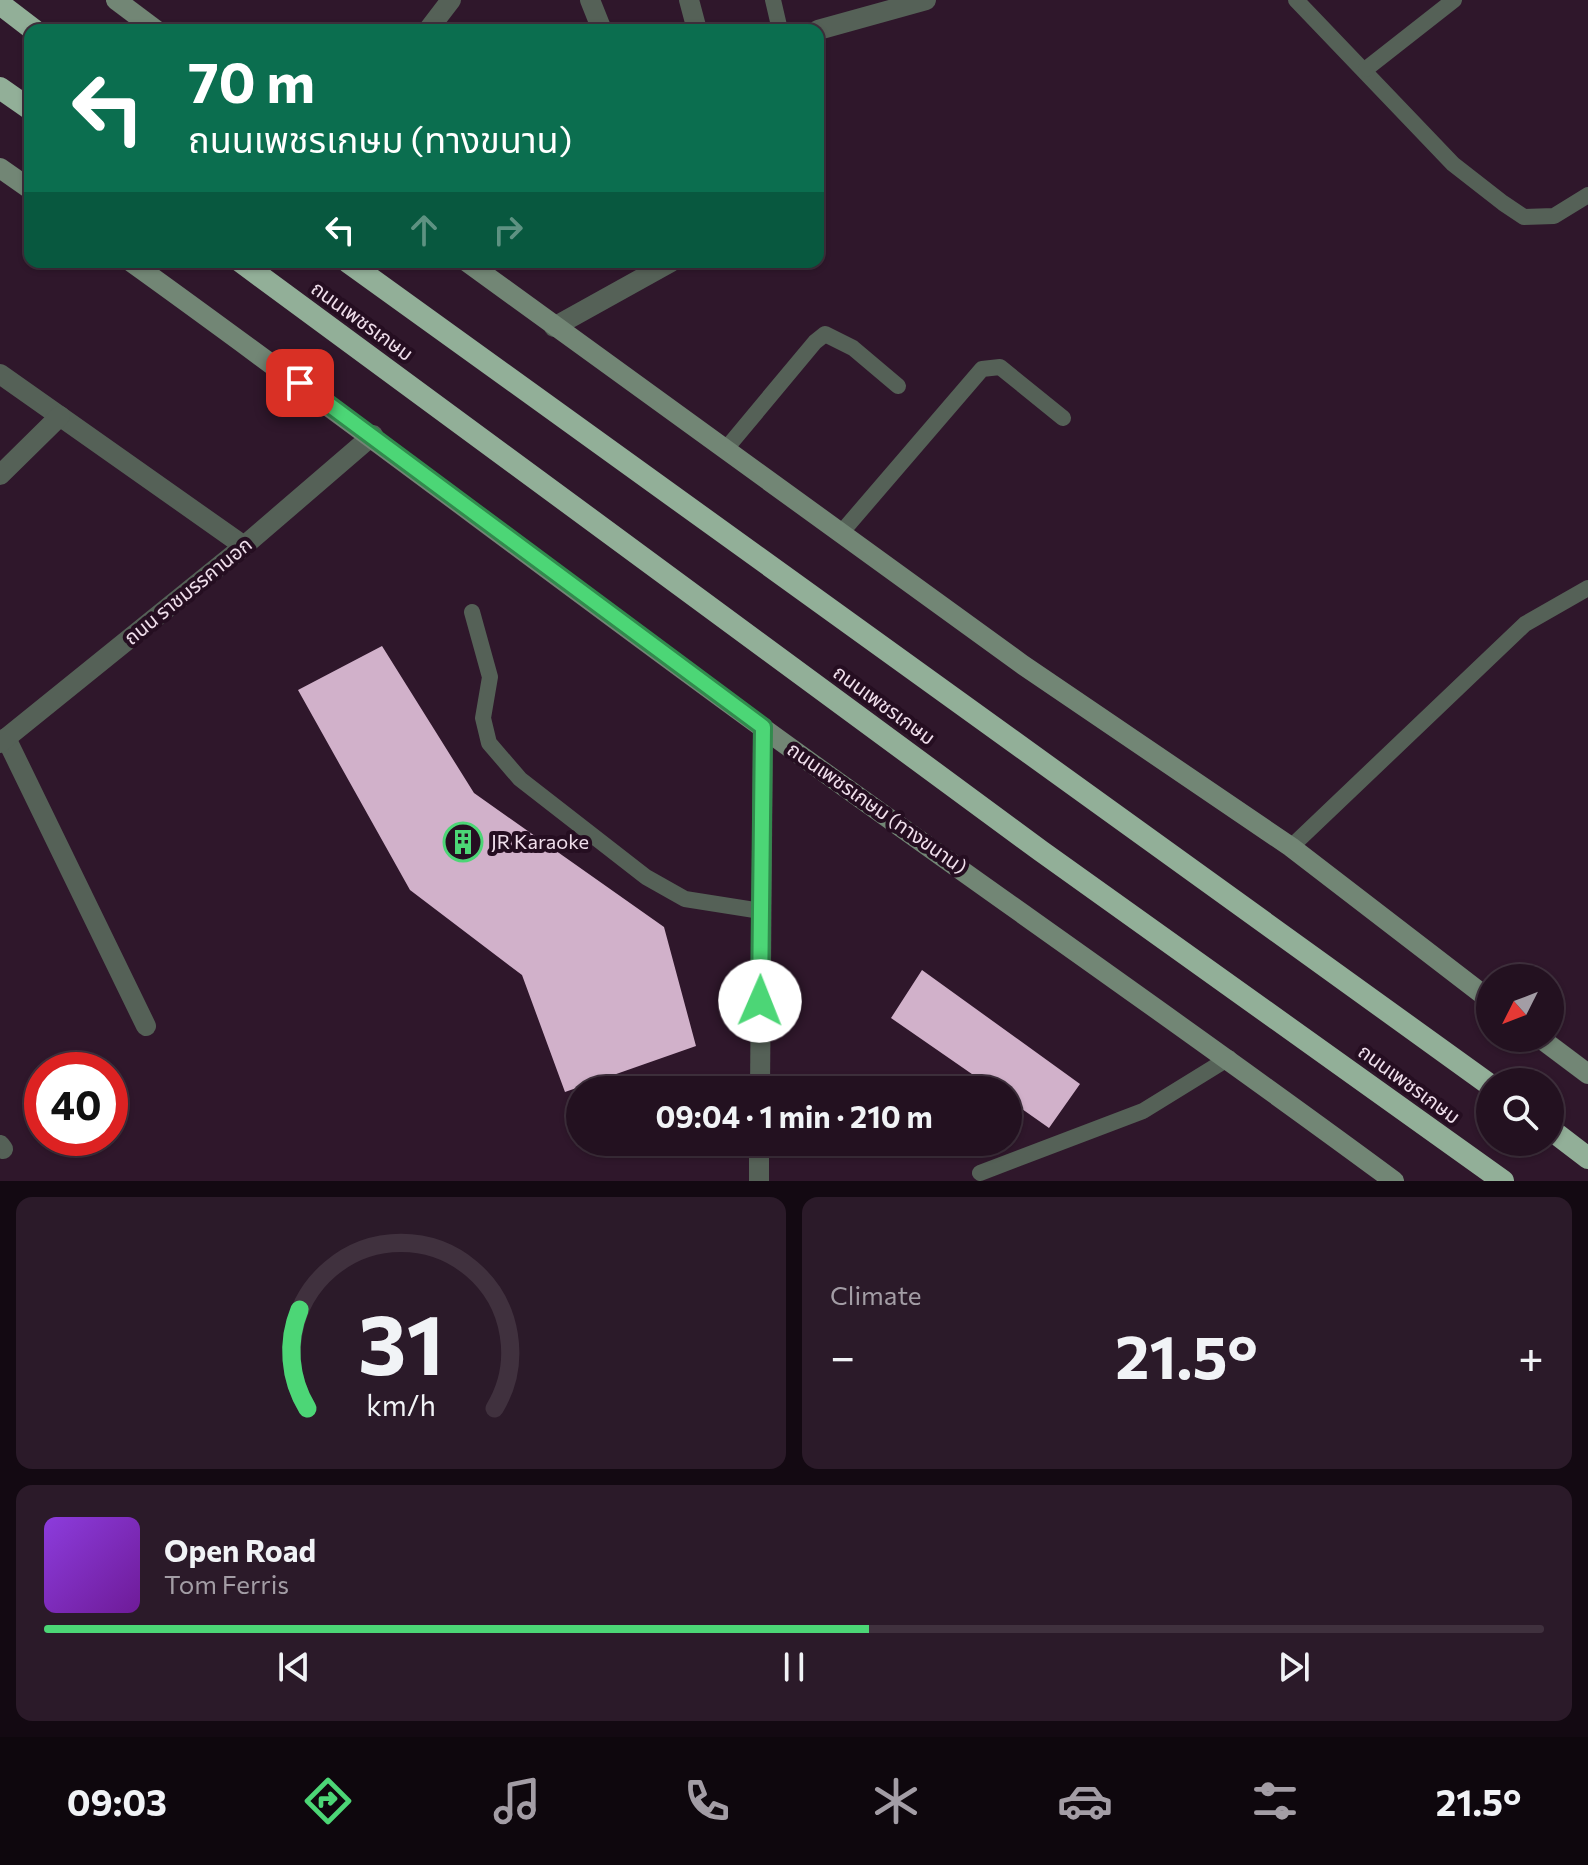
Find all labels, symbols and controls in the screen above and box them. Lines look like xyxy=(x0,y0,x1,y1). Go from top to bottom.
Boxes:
text: 70 m xyxy=(188,46,315,115)
icon: left xyxy=(56,56,160,160)
text: ถนนเพชรเกษม (ทางขนาน) xyxy=(188,116,572,160)
icon: left xyxy=(318,208,362,252)
icon: ahead xyxy=(402,208,446,252)
icon: right xyxy=(486,208,530,252)
street label: ถนนเพชรเกษม xyxy=(307,275,418,365)
pin xyxy=(266,349,334,417)
icon: arrive xyxy=(278,361,322,405)
street label: ถนน ราชมรรคานอก xyxy=(119,531,256,649)
street label: ถนนเพชรเกษม xyxy=(829,659,940,749)
street label: ถนนเพชรเกษม (ทางขนาน) xyxy=(783,736,972,878)
building icon: JR Karaoke xyxy=(442,821,484,863)
place label: JR Karaoke xyxy=(491,829,589,853)
position arrow xyxy=(718,959,802,1043)
north arrow xyxy=(1476,964,1564,1052)
map controls xyxy=(1476,964,1564,1156)
street label: ถนนเพชรเกษม xyxy=(1354,1038,1465,1128)
speed limit sign: 40 xyxy=(24,1052,128,1156)
button: search xyxy=(1476,1068,1564,1156)
text: 09:04 · 1 min · 210 m xyxy=(655,1097,933,1134)
text: Climate xyxy=(830,1279,922,1310)
text: 31 xyxy=(358,1290,444,1392)
text: 21.5° xyxy=(1115,1318,1258,1391)
text: − xyxy=(830,1328,855,1382)
text: + xyxy=(1518,1328,1544,1382)
text: km/h xyxy=(366,1387,436,1422)
text: Open Road xyxy=(164,1531,316,1568)
text: Tom Ferris xyxy=(164,1568,289,1599)
icon: previous xyxy=(272,1645,316,1689)
icon: pause xyxy=(772,1645,816,1689)
icon: next xyxy=(1272,1645,1316,1689)
icon: directions xyxy=(300,1773,356,1829)
icon: music xyxy=(489,1773,545,1829)
icon: phone xyxy=(679,1773,735,1829)
icon: climate xyxy=(868,1773,924,1829)
icon: car xyxy=(1057,1773,1113,1829)
icon: filters xyxy=(1247,1773,1303,1829)
text: 09:03 xyxy=(67,1779,167,1823)
text: 21.5° xyxy=(1436,1779,1521,1823)

